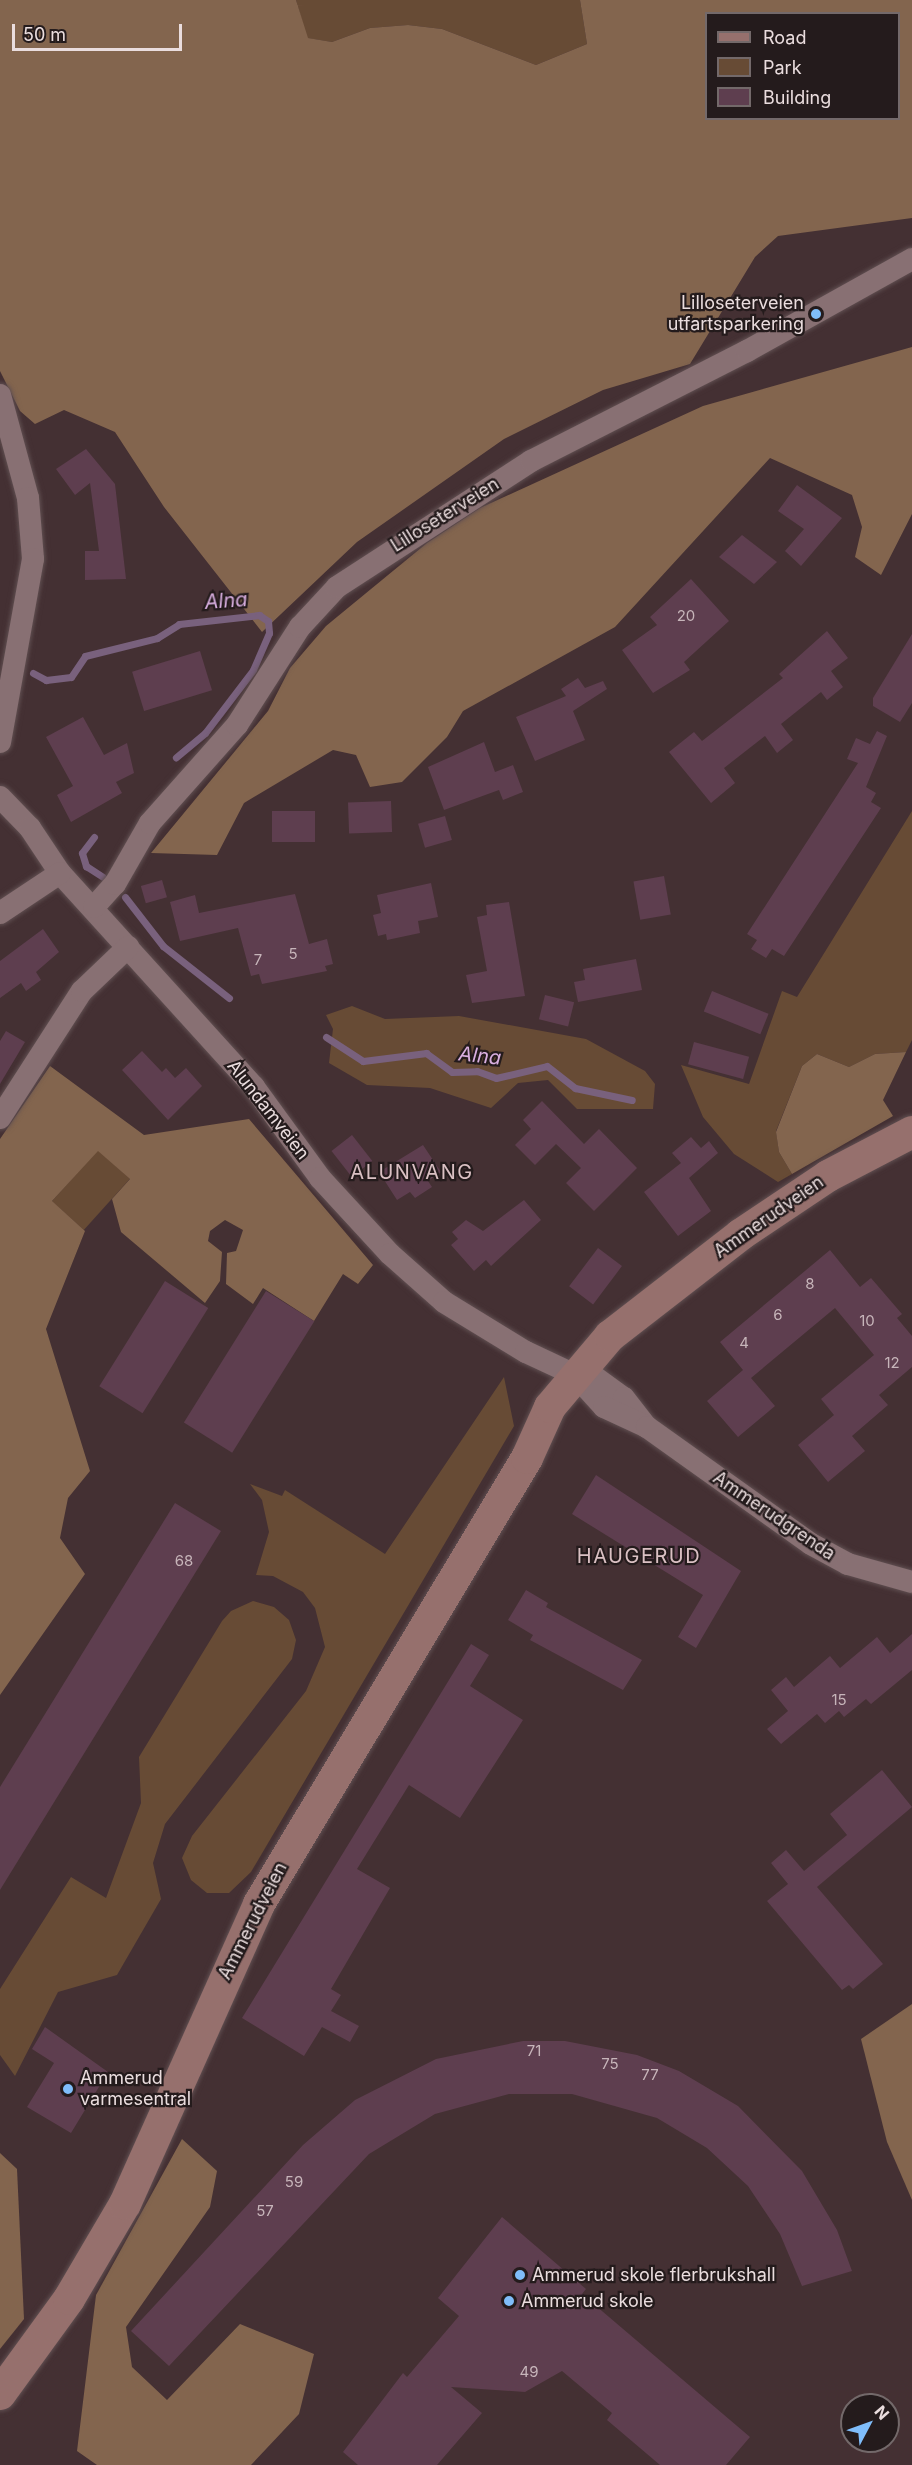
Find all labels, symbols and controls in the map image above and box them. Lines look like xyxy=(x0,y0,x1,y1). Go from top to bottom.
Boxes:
scale bar xyxy=(15,12,184,50)
legend xyxy=(705,12,900,120)
text: 50 m xyxy=(23,24,66,45)
text: Road xyxy=(763,27,806,48)
text: Park xyxy=(763,57,802,78)
text: Building xyxy=(763,87,831,108)
place label: Lilloseterveien utfartsparkering xyxy=(668,293,804,336)
marker: Lilloseterveien utfartsparkering xyxy=(809,307,823,321)
street label: Lilloseterveien xyxy=(387,473,503,557)
water label: Alna xyxy=(204,588,248,614)
house number: 20 xyxy=(677,607,695,625)
house number: 5 xyxy=(288,945,298,963)
house number: 7 xyxy=(254,951,262,969)
water label: Alna xyxy=(457,1042,503,1070)
street label: Alundamveien xyxy=(222,1056,314,1164)
district label: ALUNVANG xyxy=(350,1160,474,1184)
street label: Ammerudveien xyxy=(710,1171,828,1263)
house number: 8 xyxy=(805,1275,815,1293)
house number: 6 xyxy=(773,1306,783,1324)
house number: 10 xyxy=(859,1312,875,1330)
house number: 4 xyxy=(739,1334,749,1352)
house number: 12 xyxy=(884,1354,900,1372)
street label: Ammerudgrenda xyxy=(709,1467,839,1565)
district label: HAUGERUD xyxy=(577,1544,701,1568)
house number: 68 xyxy=(175,1552,193,1570)
house number: 15 xyxy=(831,1691,847,1709)
street label: Ammerudveien xyxy=(214,1859,292,1983)
house number: 71 xyxy=(527,2042,541,2060)
house number: 75 xyxy=(601,2055,619,2073)
house number: 77 xyxy=(641,2066,659,2084)
place label: Ammerud varmesentral xyxy=(80,2068,191,2110)
marker: Ammerud varmesentral xyxy=(61,2082,75,2096)
house number: 59 xyxy=(285,2173,303,2191)
house number: 57 xyxy=(256,2202,274,2220)
place label: Ammerud skole flerbrukshall xyxy=(532,2264,776,2286)
marker: Ammerud skole flerbrukshall xyxy=(513,2268,527,2282)
place label: Ammerud skole xyxy=(521,2290,654,2312)
marker: Ammerud skole xyxy=(502,2294,516,2308)
house number: 49 xyxy=(520,2363,538,2381)
north arrow xyxy=(840,2393,900,2453)
text: N xyxy=(871,2401,894,2424)

